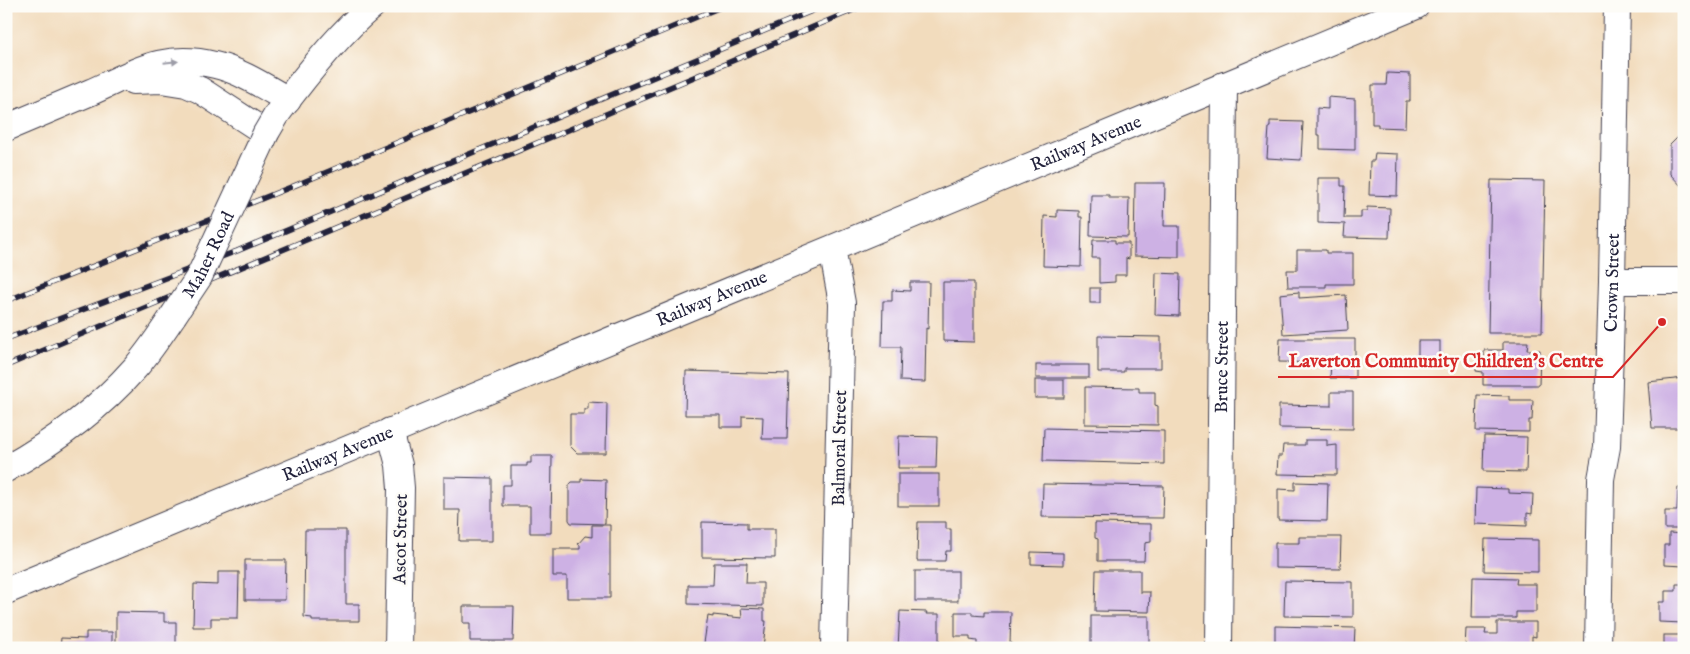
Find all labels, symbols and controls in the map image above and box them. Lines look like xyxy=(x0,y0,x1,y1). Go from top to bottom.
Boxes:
one-way arrow xyxy=(164,58,180,66)
street label: Railway Avenue xyxy=(1027,111,1145,178)
street label: Maher Road xyxy=(178,208,241,303)
street label: Crown Street xyxy=(1600,233,1626,333)
street label: Railway Avenue xyxy=(653,266,771,333)
street label: Bruce Street xyxy=(1211,321,1235,413)
callout: Laverton Community Children’s Centre xyxy=(1278,343,1613,377)
text: Laverton Community Children’s Centre xyxy=(1288,350,1604,374)
street label: Balmoral Street xyxy=(828,390,853,506)
street label: Railway Avenue xyxy=(279,422,397,488)
street label: Ascot Street xyxy=(389,493,414,586)

